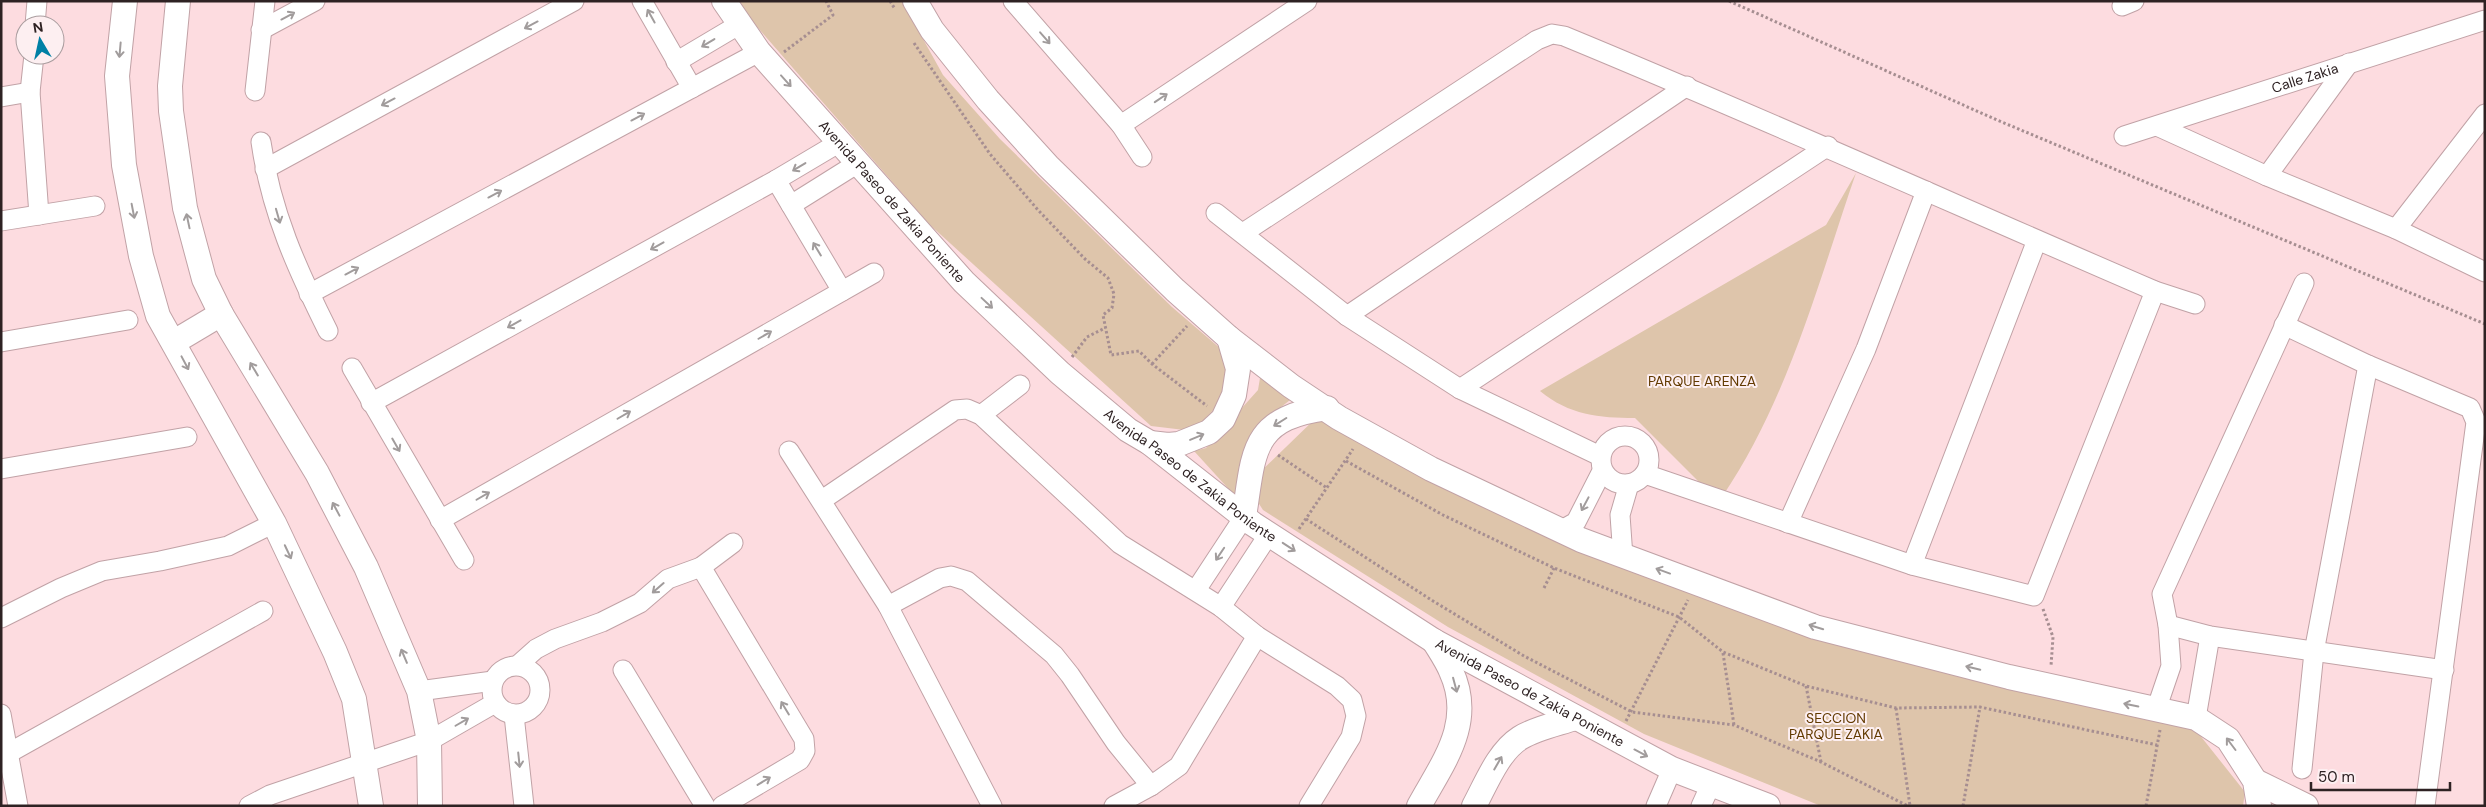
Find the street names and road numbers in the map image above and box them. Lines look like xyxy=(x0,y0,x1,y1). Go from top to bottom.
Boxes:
street label: Calle Zakia xyxy=(2269,59,2340,97)
street label: Avenida Paseo de Zakia Poniente xyxy=(815,116,969,286)
street label: Avenida Paseo de Zakia Poniente xyxy=(1100,405,1280,546)
street label: Avenida Paseo de Zakia Poniente xyxy=(1432,635,1627,751)

